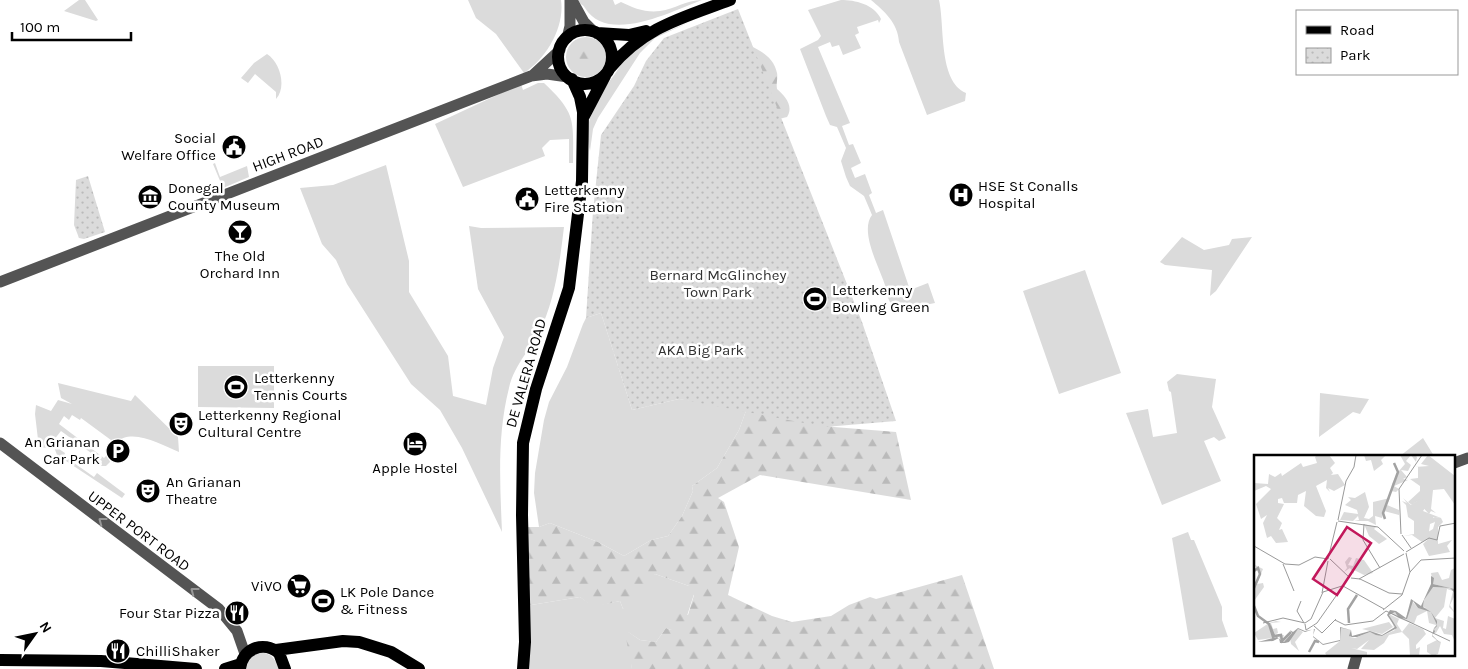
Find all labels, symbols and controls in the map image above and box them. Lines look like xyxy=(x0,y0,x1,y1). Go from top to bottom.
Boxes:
scale bar xyxy=(12,10,131,42)
legend xyxy=(1296,10,1458,75)
text: 100 m xyxy=(20,18,60,36)
text: Road xyxy=(1340,21,1375,39)
text: Park xyxy=(1340,46,1370,64)
place label: Social Welfare Office xyxy=(121,129,216,164)
street label: HIGH ROAD xyxy=(250,132,326,176)
public building icon: Social Welfare Office xyxy=(221,134,247,160)
place label: HSE St Conalls Hospital xyxy=(978,177,1078,212)
place label: Donegal County Museum xyxy=(168,179,280,214)
place label: Letterkenny Fire Station xyxy=(544,181,624,216)
hospital icon: HSE St Conalls Hospital xyxy=(948,182,974,208)
museum icon: Donegal County Museum xyxy=(137,184,163,210)
public building icon: Letterkenny Fire Station xyxy=(514,186,540,212)
bar icon: The Old Orchard Inn xyxy=(227,219,253,245)
place label: The Old Orchard Inn xyxy=(200,247,280,282)
park label: Bernard McGlinchey Town Park xyxy=(650,266,786,301)
place label: Letterkenny Bowling Green xyxy=(832,281,930,316)
sports icon: Letterkenny Bowling Green xyxy=(802,286,828,312)
street label: DE VALERA ROAD xyxy=(502,316,550,430)
park label: AKA Big Park xyxy=(658,341,744,359)
place label: Letterkenny Tennis Courts xyxy=(254,369,348,404)
sports icon: Letterkenny Tennis Courts xyxy=(223,374,249,400)
place label: Letterkenny Regional Cultural Centre xyxy=(198,406,341,441)
theatre icon: Letterkenny Regional Cultural Centre xyxy=(168,411,194,437)
hotel icon: Apple Hostel xyxy=(402,431,428,457)
place label: An Grianan Car Park xyxy=(25,433,100,468)
parking icon: An Grianan Car Park xyxy=(105,438,131,464)
inset map xyxy=(1254,455,1456,656)
place label: Apple Hostel xyxy=(372,459,458,477)
place label: An Grianan Theatre xyxy=(166,473,241,508)
theatre icon: An Grianan Theatre xyxy=(135,478,161,504)
street label: UPPER PORT ROAD xyxy=(84,487,194,575)
one-way arrow xyxy=(99,519,108,527)
supermarket icon: ViVO xyxy=(286,573,312,599)
place label: ViVO xyxy=(251,577,282,595)
place label: LK Pole Dance & Fitness xyxy=(340,583,434,618)
one-way arrow xyxy=(190,588,200,597)
sports icon: LK Pole Dance & Fitness xyxy=(310,588,336,614)
restaurant icon: Four Star Pizza xyxy=(224,600,250,626)
place label: Four Star Pizza xyxy=(119,604,220,622)
north arrow xyxy=(10,609,60,659)
text: N xyxy=(36,618,55,636)
restaurant icon: ChilliShaker xyxy=(105,638,131,664)
place label: ChilliShaker xyxy=(136,642,220,660)

